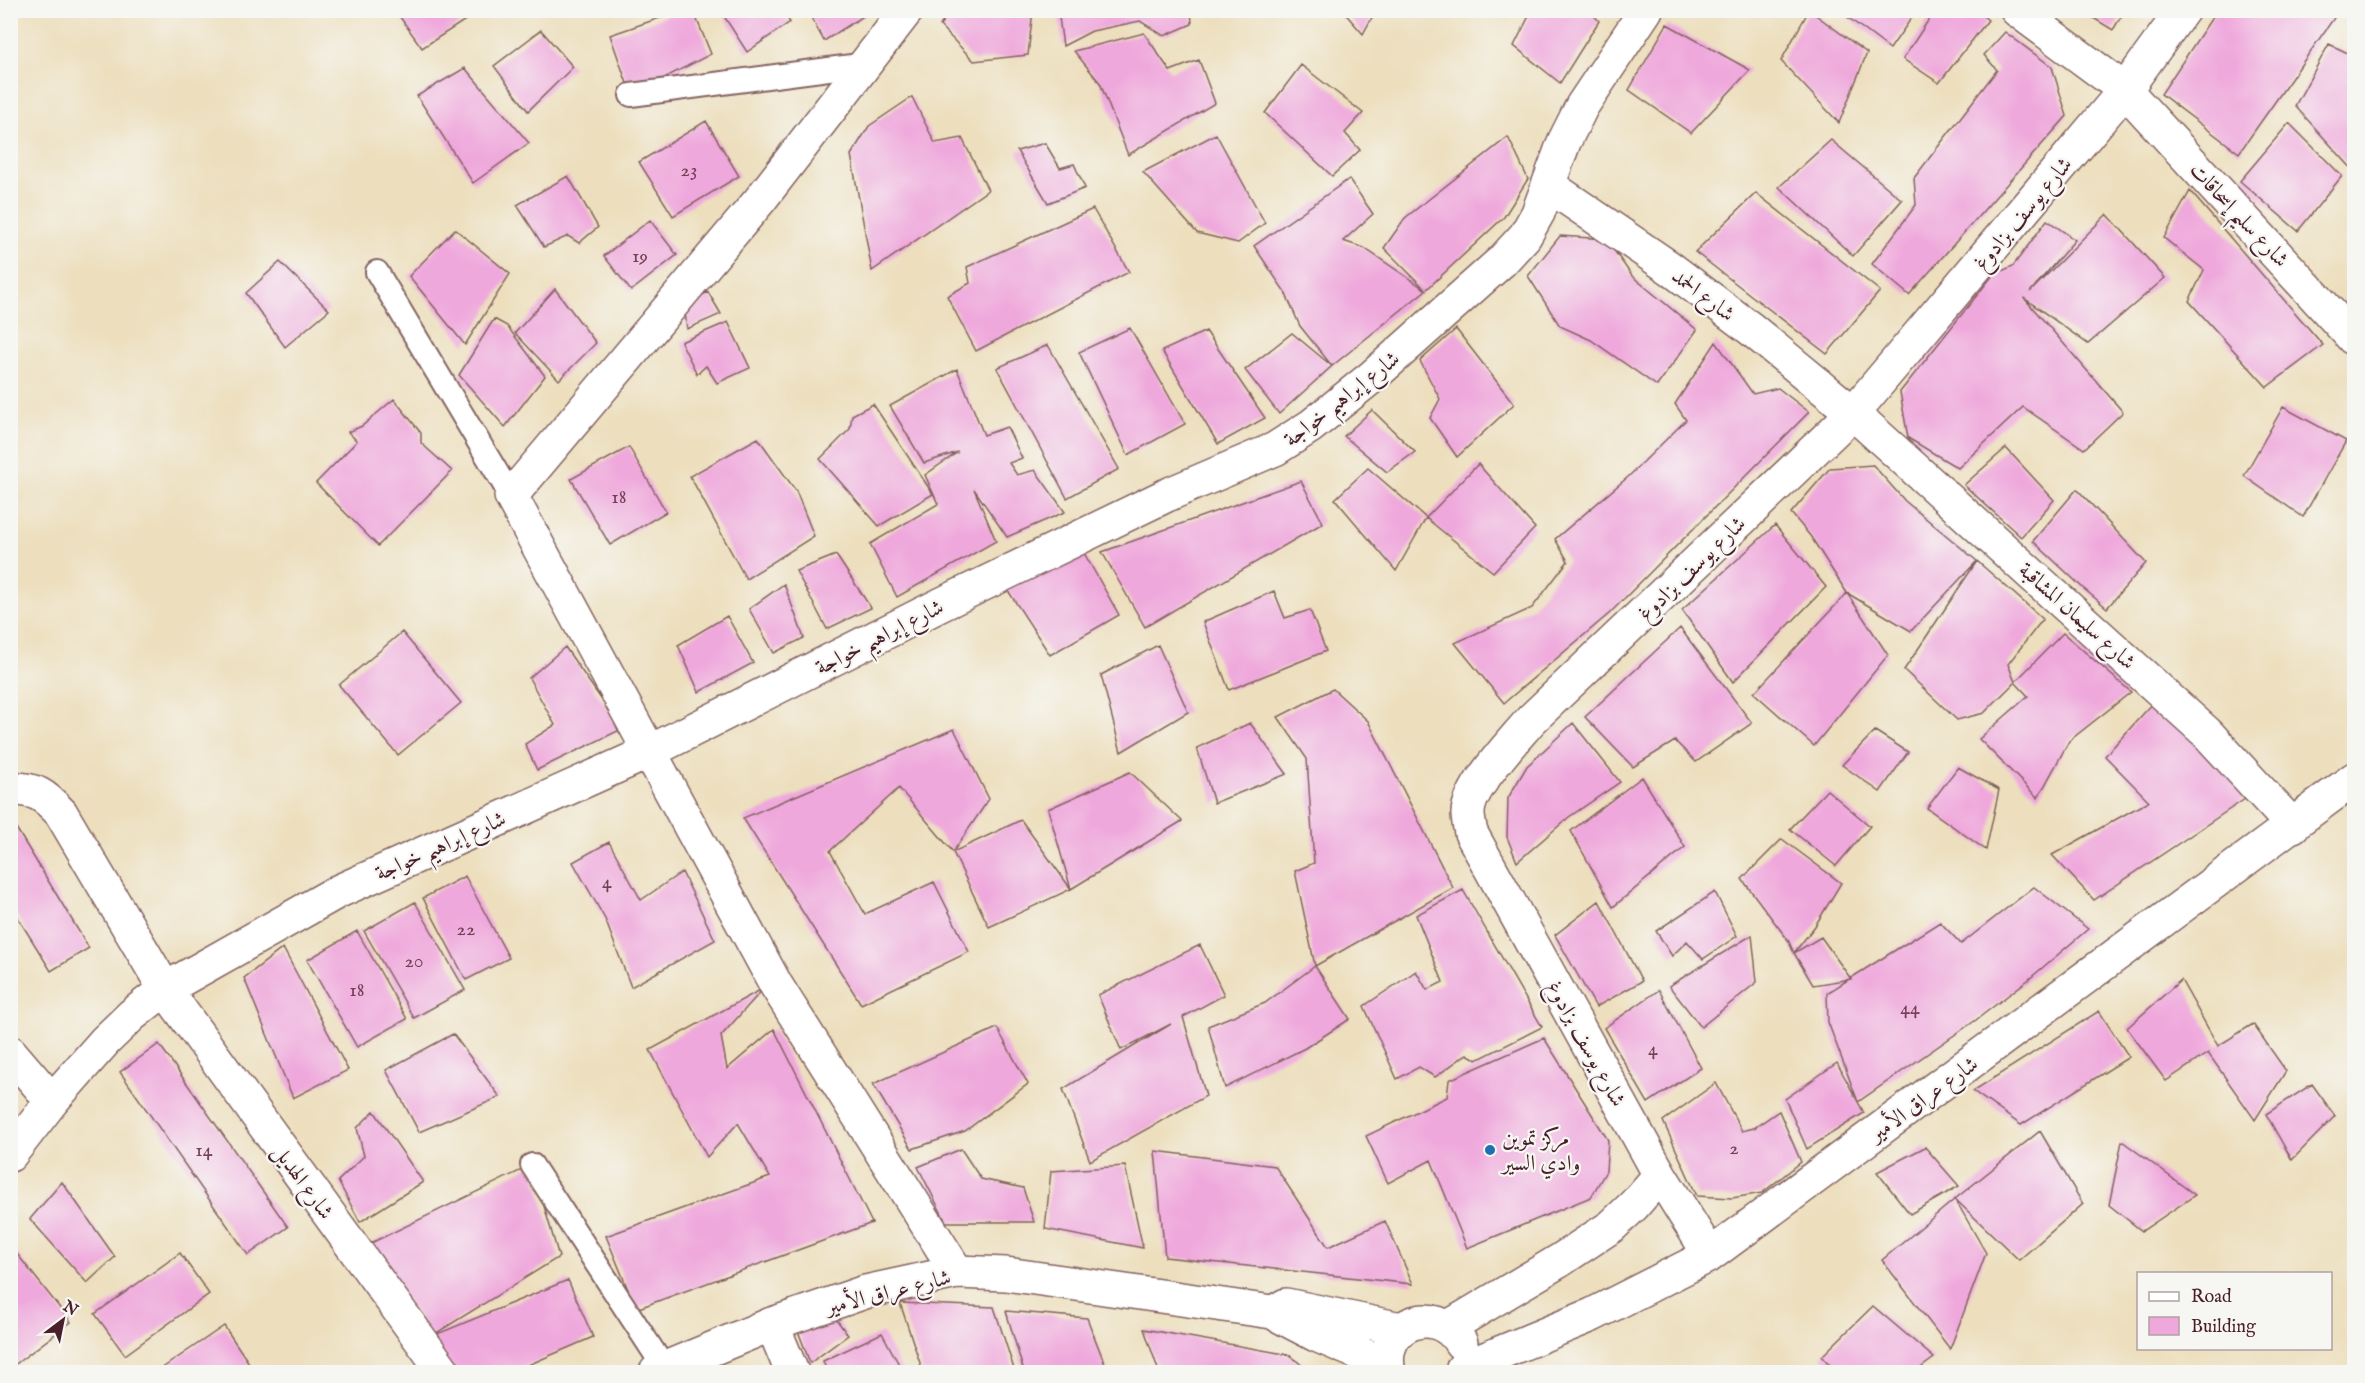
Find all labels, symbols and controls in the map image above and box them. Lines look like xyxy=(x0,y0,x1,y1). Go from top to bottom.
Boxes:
street label: شارع يوسف بزادوغ xyxy=(1968,152,2082,279)
street label: شارع سليم إسحاقات xyxy=(2178,157,2294,278)
house number: 23 xyxy=(681,158,697,183)
house number: 19 xyxy=(632,244,648,269)
street label: شارع الحمد xyxy=(1664,263,1740,331)
street label: شارع إبراهيم خواجة xyxy=(1278,345,1410,459)
house number: 18 xyxy=(611,485,627,510)
street label: شارع يوسف بزادوغ xyxy=(1632,511,1755,630)
street label: شارع سليمان المشاقبة xyxy=(2010,557,2141,679)
street label: شارع إبراهيم خواجة xyxy=(811,593,952,687)
street label: شارع إبراهيم خواجة xyxy=(371,805,513,894)
house number: 4 xyxy=(602,870,612,895)
house number: 22 xyxy=(457,917,475,942)
house number: 20 xyxy=(404,949,424,974)
street label: شارع يوسف بزادوغ xyxy=(1536,976,1631,1113)
house number: 18 xyxy=(349,978,365,1003)
house number: 44 xyxy=(1900,996,1920,1021)
house number: 4 xyxy=(1648,1037,1658,1062)
street label: شارع عراق الأمير xyxy=(1861,1048,1986,1152)
place label: مركز تموين وادي السير xyxy=(1500,1125,1580,1180)
house number: 2 xyxy=(1729,1136,1739,1161)
house number: 14 xyxy=(195,1138,213,1163)
street label: شارع الهديل xyxy=(263,1139,339,1227)
marker: مركز تموين وادي السير xyxy=(1483,1143,1497,1157)
street label: شارع عراق الأمير xyxy=(820,1261,955,1325)
legend xyxy=(2137,1272,2332,1350)
text: Road xyxy=(2191,1286,2232,1309)
north arrow xyxy=(33,1290,93,1350)
text: N xyxy=(58,1296,81,1321)
text: Building xyxy=(2191,1316,2256,1339)

